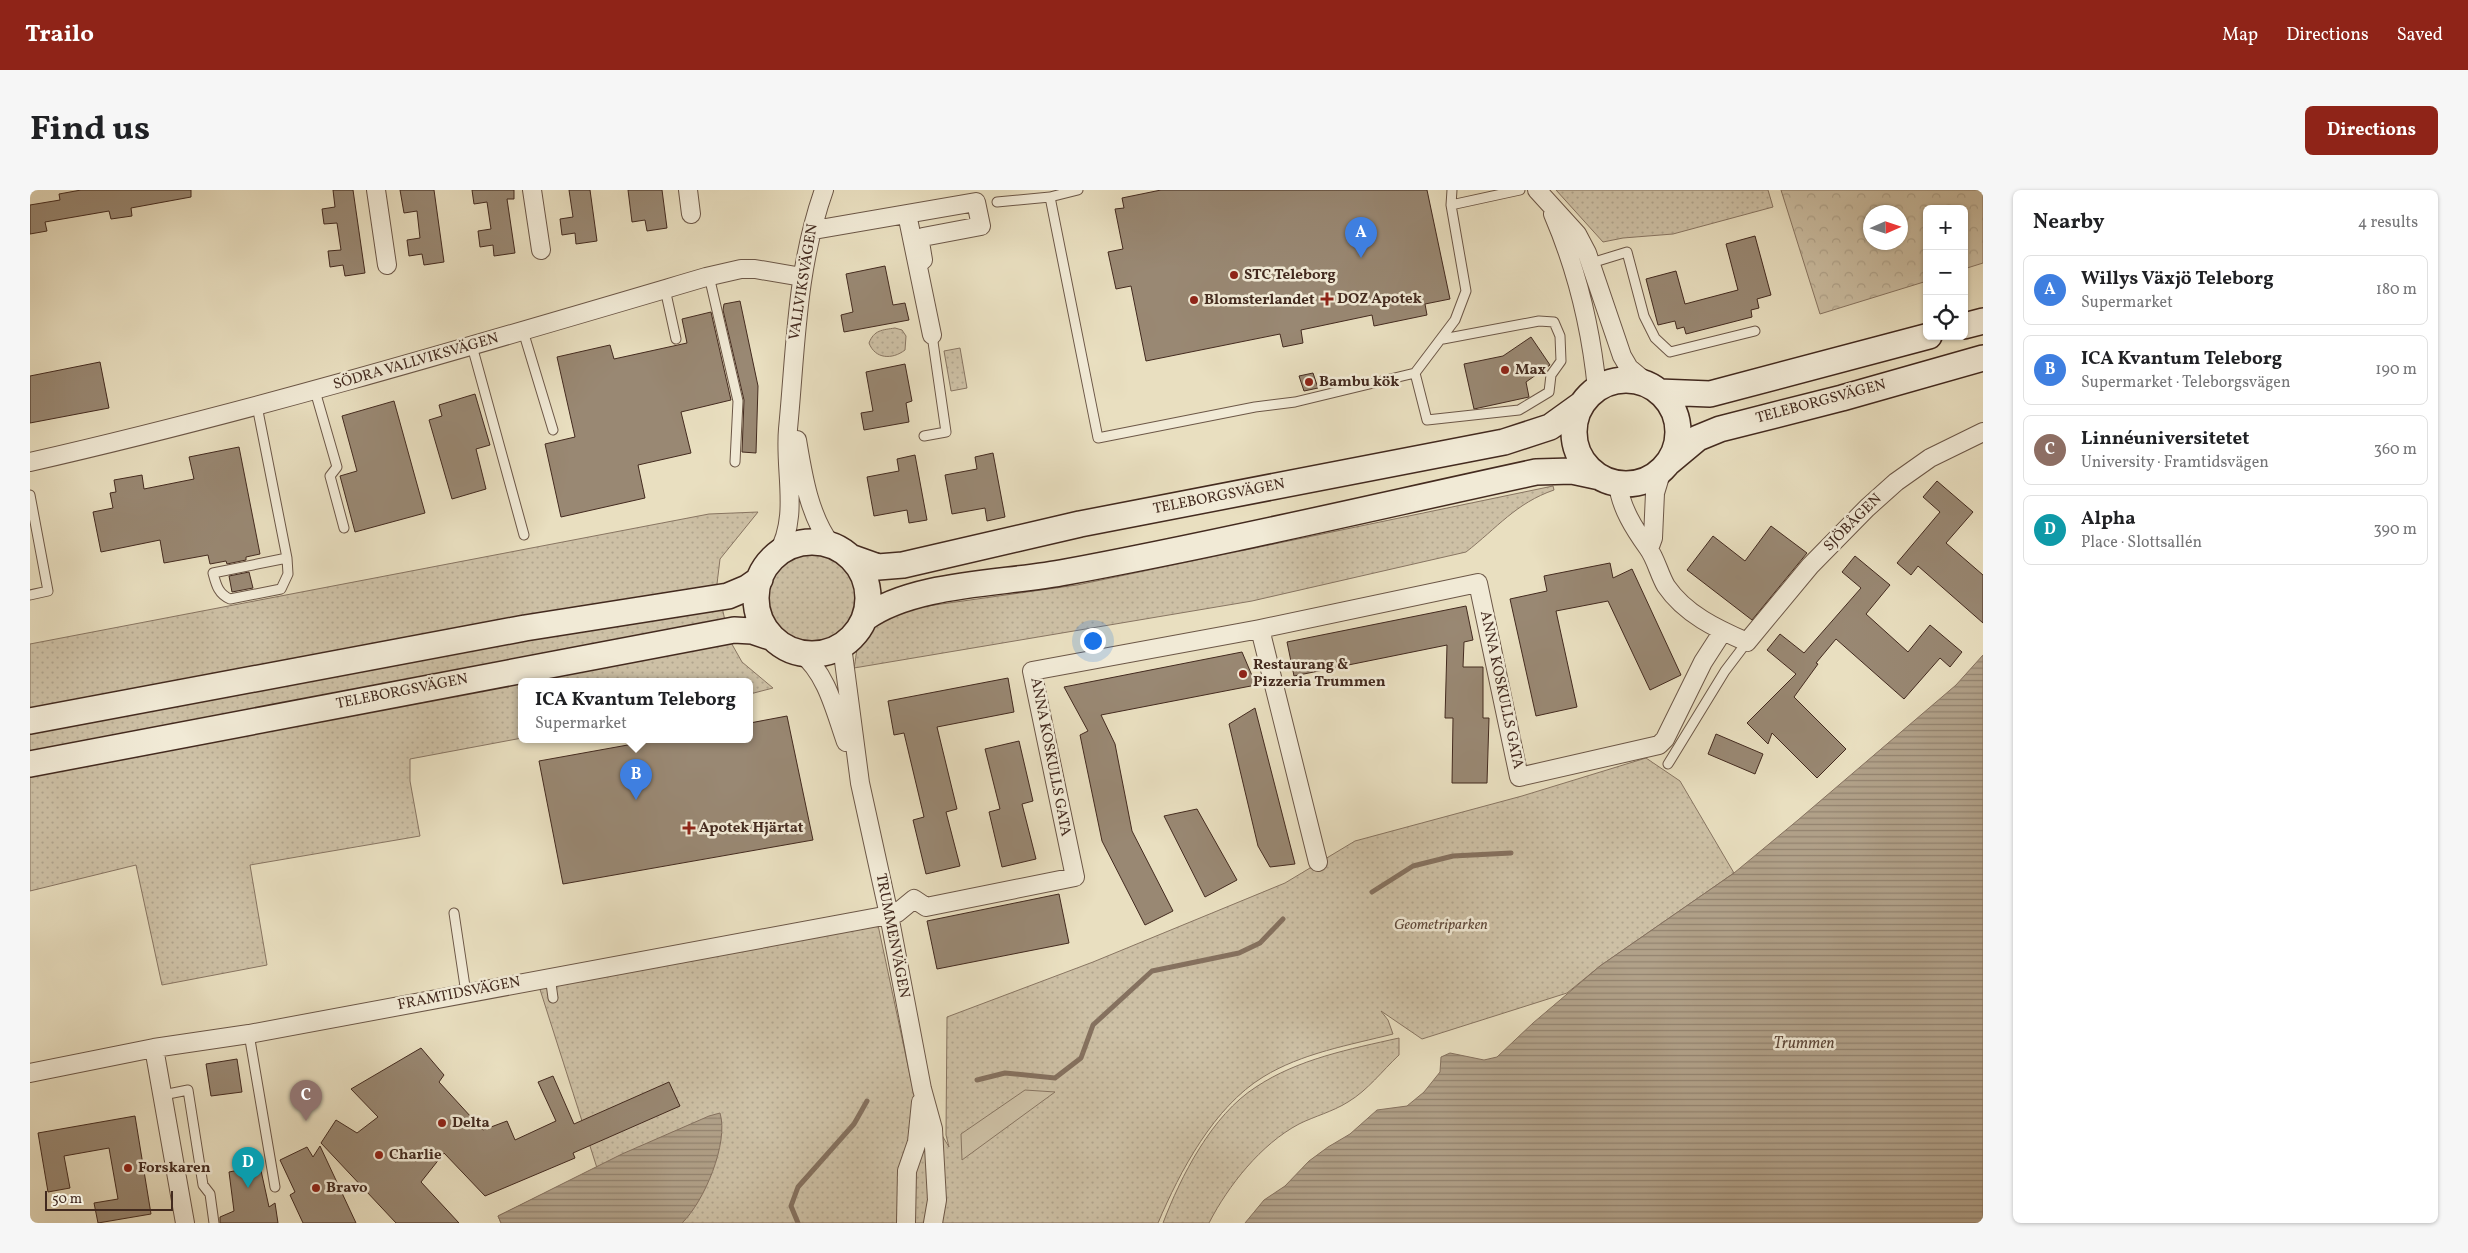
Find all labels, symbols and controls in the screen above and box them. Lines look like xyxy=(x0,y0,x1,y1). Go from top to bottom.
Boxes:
text: Trailo xyxy=(25,18,94,52)
text: Map xyxy=(2222,23,2258,48)
text: Directions xyxy=(2286,23,2369,48)
text: Saved xyxy=(2397,23,2443,48)
text: Find us xyxy=(30,106,150,154)
button: Directions xyxy=(2305,106,2438,155)
north arrow xyxy=(1863,205,1908,250)
map controls xyxy=(1923,205,1968,340)
button: + xyxy=(1923,205,1968,250)
text: Nearby xyxy=(2033,208,2104,237)
text: 4 results xyxy=(2358,212,2418,234)
pin: A xyxy=(1345,217,1377,258)
street label: VALLVIKSVÄGEN xyxy=(784,222,824,342)
button: − xyxy=(1923,250,1968,295)
place label: STC Teleborg xyxy=(1244,265,1336,286)
text: Willys Växjö Teleborg xyxy=(2081,266,2274,292)
marker: STC Teleborg xyxy=(1228,269,1240,281)
text: A xyxy=(2044,279,2056,301)
text: 180 m xyxy=(2376,279,2417,301)
place label: DOZ Apotek xyxy=(1337,289,1422,310)
place label: Blomsterlandet xyxy=(1204,290,1315,311)
text: Supermarket xyxy=(2081,292,2173,314)
marker: DOZ Apotek xyxy=(1321,293,1333,305)
marker: Blomsterlandet xyxy=(1188,294,1200,306)
button: locate xyxy=(1923,295,1968,340)
street label: SÖDRA VALLVIKSVÄGEN xyxy=(331,328,501,396)
text: ICA Kvantum Teleborg xyxy=(2081,346,2282,372)
text: B xyxy=(2045,359,2055,381)
text: 190 m xyxy=(2375,359,2417,381)
place label: Max xyxy=(1515,360,1547,381)
marker: Max xyxy=(1499,364,1511,376)
place label: Bambu kök xyxy=(1319,372,1399,393)
text: Supermarket · Teleborgsvägen xyxy=(2081,372,2290,394)
street label: TELEBORGSVÄGEN xyxy=(1754,375,1888,429)
marker: Bambu kök xyxy=(1303,376,1315,388)
text: Linnéuniversitetet xyxy=(2081,426,2249,452)
text: C xyxy=(2045,439,2055,461)
text: 360 m xyxy=(2374,439,2417,461)
text: University · Framtidsvägen xyxy=(2081,452,2269,474)
street label: TELEBORGSVÄGEN xyxy=(1151,474,1287,520)
street label: SJÖBÅGEN xyxy=(1819,489,1887,557)
text: Alpha xyxy=(2081,506,2136,532)
text: D xyxy=(2044,519,2056,541)
text: 390 m xyxy=(2374,519,2417,541)
text: Place · Slottsallén xyxy=(2081,532,2202,554)
street label: ANNA KOSKULLS GATA xyxy=(1474,609,1528,771)
your location xyxy=(1080,628,1106,654)
place label: Restaurang & Pizzeria Trummen xyxy=(1253,655,1386,693)
marker: Restaurang & Pizzeria Trummen xyxy=(1237,668,1249,680)
street label: TELEBORGSVÄGEN xyxy=(334,669,470,715)
street label: ANNA KOSKULLS GATA xyxy=(1024,676,1076,839)
popup xyxy=(518,678,753,743)
text: ICA Kvantum Teleborg xyxy=(535,687,736,713)
text: Supermarket xyxy=(535,713,627,735)
pin: B xyxy=(620,759,652,800)
place label: Apotek Hjärtat xyxy=(699,818,804,839)
marker: Apotek Hjärtat xyxy=(683,822,695,834)
street label: TRUMMENVÄGEN xyxy=(870,872,914,1000)
park label: Geometriparken xyxy=(1394,915,1488,936)
street label: FRAMTIDSVÄGEN xyxy=(396,972,522,1016)
water label: Trummen xyxy=(1773,1033,1835,1055)
pin: C xyxy=(290,1080,322,1121)
place label: Delta xyxy=(452,1113,490,1134)
marker: Delta xyxy=(436,1117,448,1129)
place label: Charlie xyxy=(389,1145,442,1166)
pin: D xyxy=(232,1147,264,1188)
marker: Charlie xyxy=(373,1149,385,1161)
place label: Forskaren xyxy=(138,1158,211,1179)
marker: Forskaren xyxy=(122,1162,134,1174)
place label: Bravo xyxy=(326,1178,368,1199)
marker: Bravo xyxy=(310,1182,322,1194)
scale bar xyxy=(45,1188,172,1211)
text: 50 m xyxy=(52,1190,82,1209)

